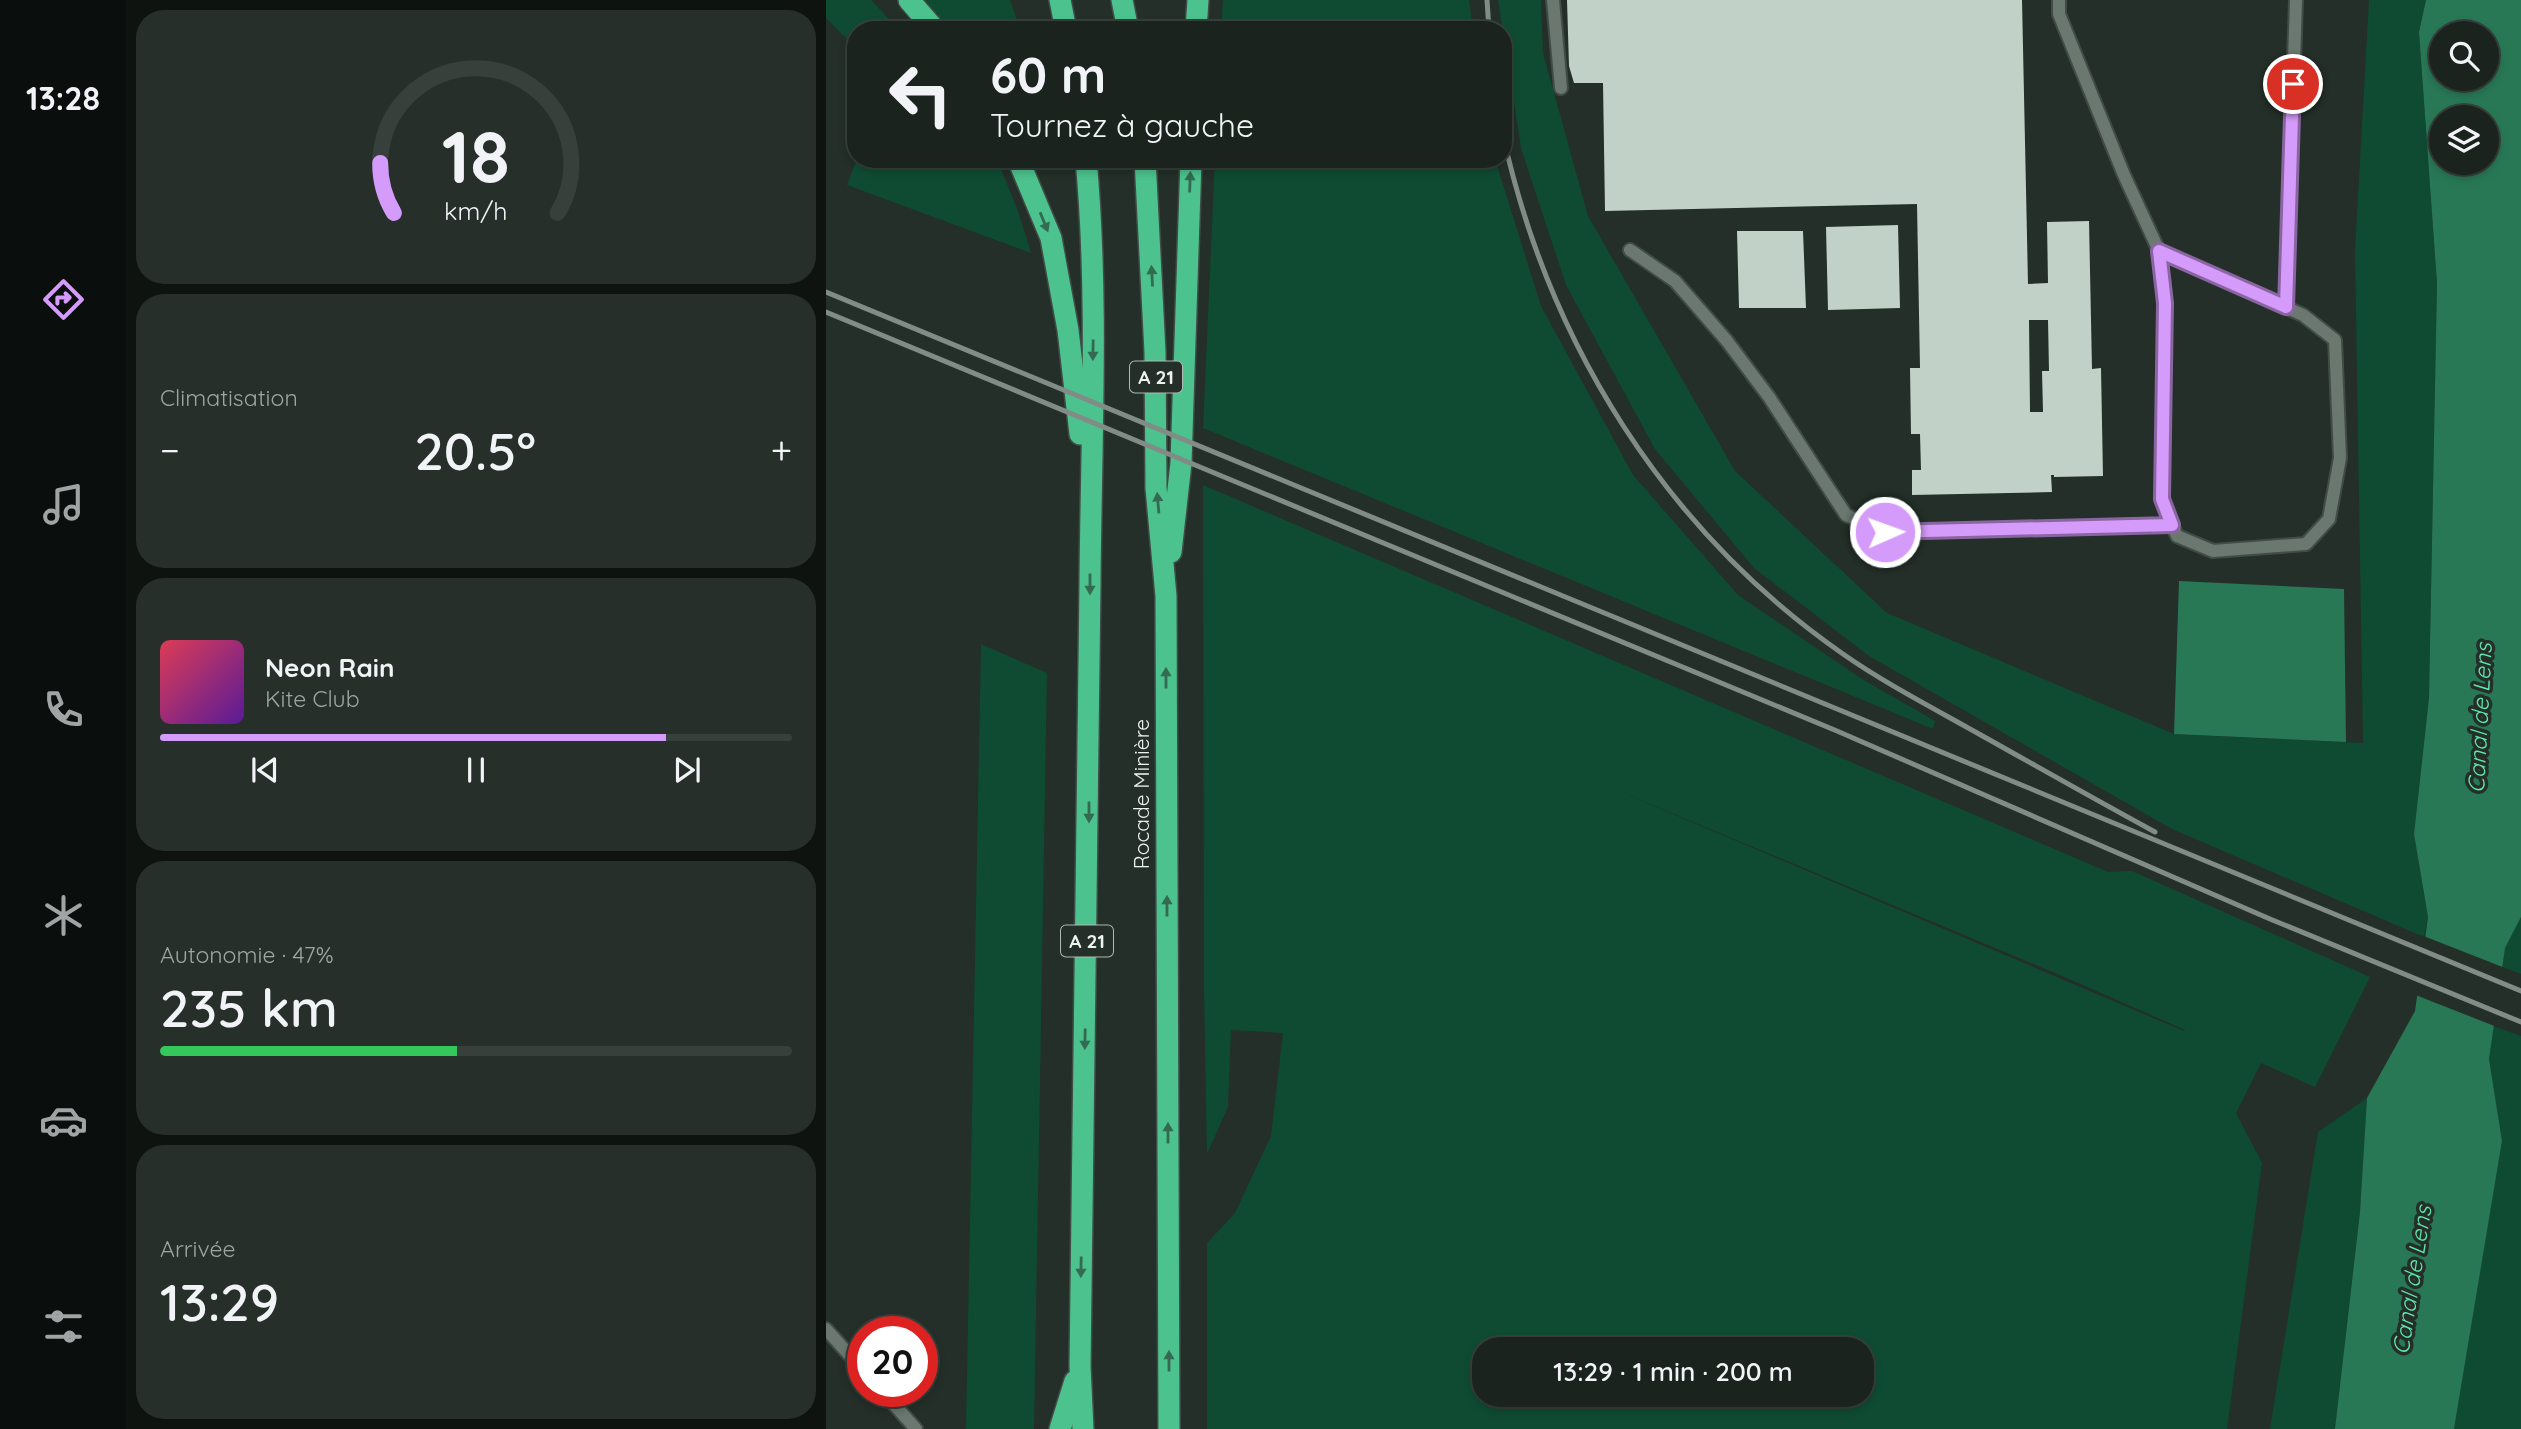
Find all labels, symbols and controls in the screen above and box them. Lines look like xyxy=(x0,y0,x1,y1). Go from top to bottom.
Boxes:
map controls xyxy=(2429,21,2499,175)
button: search xyxy=(2429,21,2499,91)
text: 60 m xyxy=(990,44,1106,105)
icon: left xyxy=(875,49,966,140)
pin xyxy=(2263,54,2323,114)
icon: arrive xyxy=(2274,65,2312,103)
text: 13:28 xyxy=(26,78,100,118)
text: Tournez à gauche xyxy=(990,105,1254,145)
button: layers xyxy=(2429,105,2499,175)
text: 18 xyxy=(442,110,510,201)
one-way arrow xyxy=(1185,171,1196,193)
text: km/h xyxy=(444,195,508,226)
one-way arrow xyxy=(1039,212,1050,233)
one-way arrow xyxy=(1146,265,1157,287)
icon: directions xyxy=(39,275,88,324)
one-way arrow xyxy=(1087,339,1099,361)
road number: A 21 xyxy=(1130,362,1182,392)
text: Climatisation xyxy=(160,383,298,412)
text: 20.5° xyxy=(414,418,536,483)
text: − xyxy=(160,426,180,474)
text: + xyxy=(771,426,792,474)
icon: music xyxy=(39,480,88,529)
one-way arrow xyxy=(1152,492,1163,514)
position arrow xyxy=(1848,495,1922,569)
one-way arrow xyxy=(1084,574,1096,596)
water label: Canal de Lens xyxy=(2461,640,2498,794)
text: Neon Rain xyxy=(265,651,394,684)
one-way arrow xyxy=(1160,667,1172,689)
text: Kite Club xyxy=(265,684,360,713)
icon: phone xyxy=(39,685,88,734)
street label: Rocade Minière xyxy=(1128,719,1154,869)
icon: previous xyxy=(246,751,284,789)
icon: pause xyxy=(457,751,495,789)
icon: next xyxy=(668,751,706,789)
one-way arrow xyxy=(1083,801,1095,823)
icon: climate xyxy=(39,891,88,940)
one-way arrow xyxy=(1161,895,1173,917)
road number: A 21 xyxy=(1061,925,1113,956)
text: Autonomie · 47% xyxy=(160,940,334,969)
text: 235 km xyxy=(160,975,338,1040)
one-way arrow xyxy=(1080,1029,1091,1051)
icon: car xyxy=(39,1096,88,1145)
one-way arrow xyxy=(1162,1122,1174,1144)
water label: Canal de Lens xyxy=(2385,1201,2438,1356)
text: Arrivée xyxy=(160,1234,236,1263)
one-way arrow xyxy=(1076,1256,1087,1278)
text: 13:29 xyxy=(160,1269,279,1334)
icon: filters xyxy=(39,1302,88,1351)
speed limit sign: 20 xyxy=(847,1316,938,1407)
one-way arrow xyxy=(1163,1350,1175,1372)
text: 13:29 · 1 min · 200 m xyxy=(1553,1355,1793,1388)

